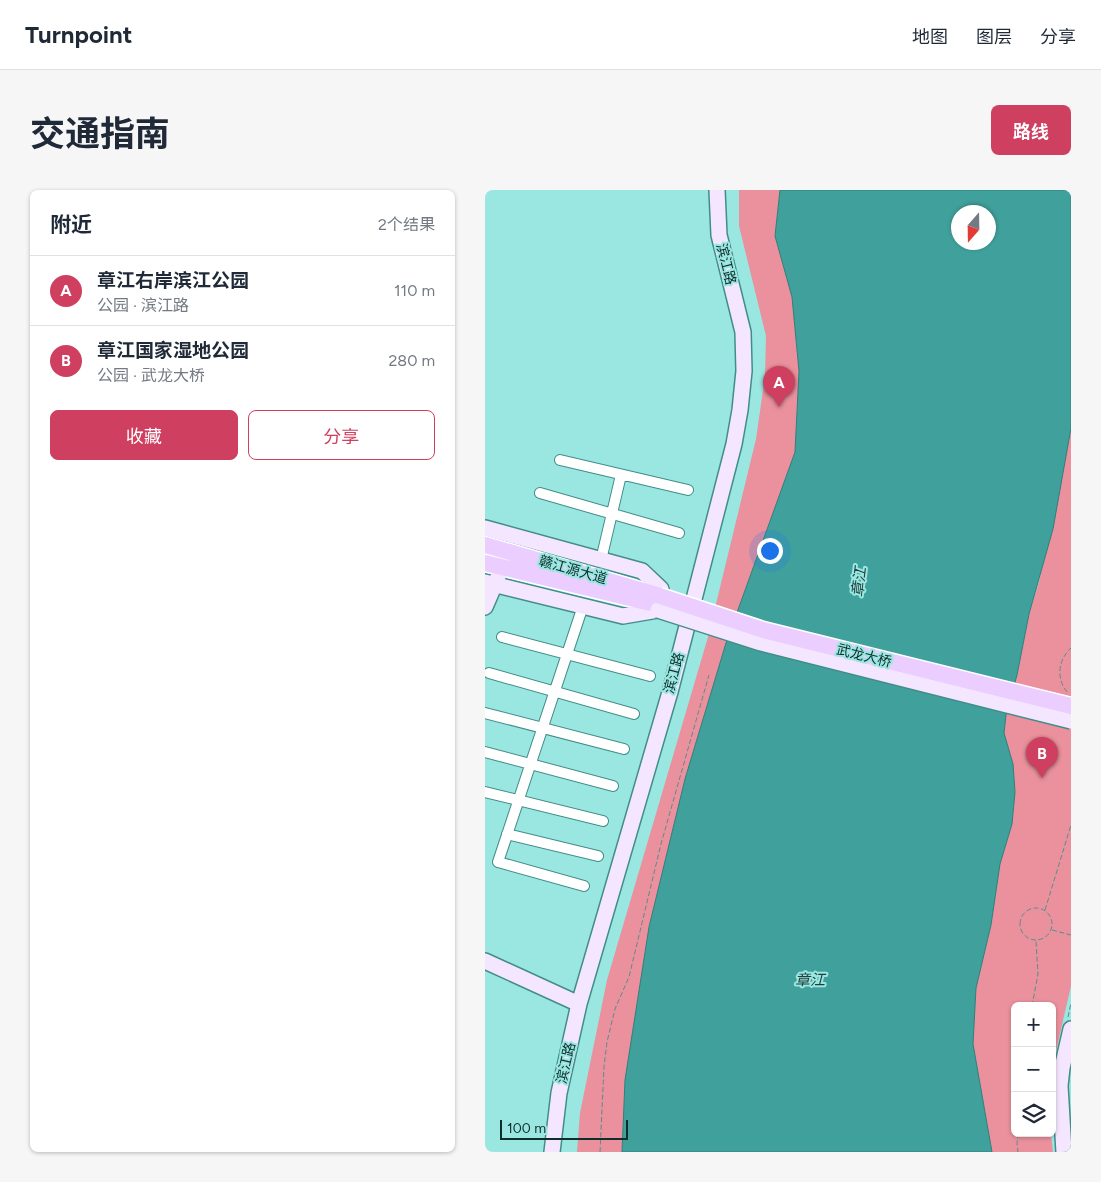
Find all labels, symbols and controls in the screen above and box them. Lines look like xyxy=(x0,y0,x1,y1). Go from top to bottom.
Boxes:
text: Turnpoint xyxy=(25,20,132,49)
text: 地图 xyxy=(912,26,948,48)
text: 图层 xyxy=(976,26,1012,48)
text: 分享 xyxy=(1040,26,1076,48)
button: 路线 xyxy=(991,105,1071,155)
text: 交通指南 xyxy=(30,113,170,155)
north arrow xyxy=(951,205,996,250)
text: 附近 xyxy=(50,212,92,237)
text: 2个结果 xyxy=(378,215,435,234)
street label: 滨江路 xyxy=(713,242,739,286)
text: 章江右岸滨江公园 xyxy=(97,269,249,292)
text: A xyxy=(60,281,72,300)
text: 110 m xyxy=(394,281,435,300)
text: 公园 · 滨江路 xyxy=(97,296,189,315)
text: 章江国家湿地公园 xyxy=(97,339,249,362)
text: B xyxy=(61,351,71,370)
text: 280 m xyxy=(388,351,435,370)
text: 公园 · 武龙大桥 xyxy=(97,366,205,385)
pin: A xyxy=(763,366,795,407)
button: 收藏 xyxy=(50,410,238,460)
button: 分享 xyxy=(248,410,435,460)
your location xyxy=(757,538,783,564)
street label: 赣江源大道 xyxy=(537,552,609,588)
water label: 章江 xyxy=(848,564,870,598)
street label: 武龙大桥 xyxy=(835,641,893,671)
street label: 滨江路 xyxy=(660,651,688,695)
pin: B xyxy=(1026,737,1058,778)
water label: 章江 xyxy=(795,971,827,989)
map controls xyxy=(1011,1002,1056,1137)
button: + xyxy=(1011,1002,1056,1047)
street label: 滨江路 xyxy=(553,1041,579,1085)
button: − xyxy=(1011,1047,1056,1092)
button: layers xyxy=(1011,1092,1056,1137)
scale bar xyxy=(500,1117,627,1140)
text: 100 m xyxy=(507,1120,546,1137)

